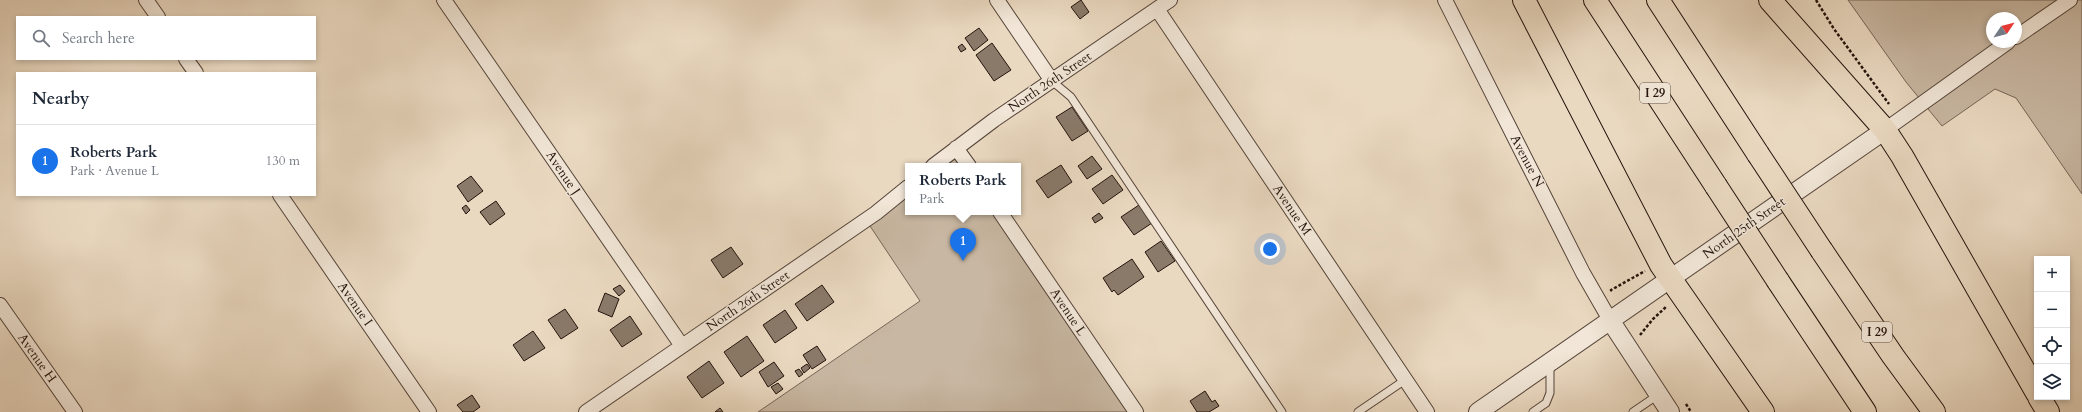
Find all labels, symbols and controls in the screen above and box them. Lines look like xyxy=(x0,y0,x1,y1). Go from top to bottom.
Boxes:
north arrow xyxy=(1986,12,2022,48)
search box xyxy=(16,16,316,60)
icon: search xyxy=(30,27,52,49)
text: Search here xyxy=(62,28,135,48)
street label: North 26th Street xyxy=(1005,47,1095,117)
road number: I 29 xyxy=(1640,83,1670,103)
text: Nearby xyxy=(32,87,89,110)
street label: Avenue N xyxy=(1506,132,1548,190)
text: Roberts Park xyxy=(70,142,157,162)
street label: Avenue J xyxy=(542,147,584,199)
text: 1 xyxy=(42,152,48,170)
text: 130 m xyxy=(266,152,300,170)
text: Park · Avenue L xyxy=(70,162,159,180)
popup xyxy=(905,163,1021,215)
text: Roberts Park xyxy=(919,170,1007,190)
street label: Avenue M xyxy=(1268,181,1316,239)
text: Park xyxy=(919,190,944,208)
street label: North 25th Street xyxy=(1699,193,1789,263)
pin: 1 xyxy=(950,228,976,261)
your location xyxy=(1260,239,1280,259)
map controls xyxy=(2034,256,2070,400)
button: + xyxy=(2034,256,2070,292)
street label: North 26th Street xyxy=(703,266,793,336)
street label: Avenue I xyxy=(333,278,377,330)
street label: Avenue L xyxy=(1046,285,1090,339)
button: − xyxy=(2034,292,2070,328)
road number: I 29 xyxy=(1862,322,1892,342)
button: locate xyxy=(2034,328,2070,364)
street label: Avenue H xyxy=(13,330,61,386)
button: layers xyxy=(2034,364,2070,400)

